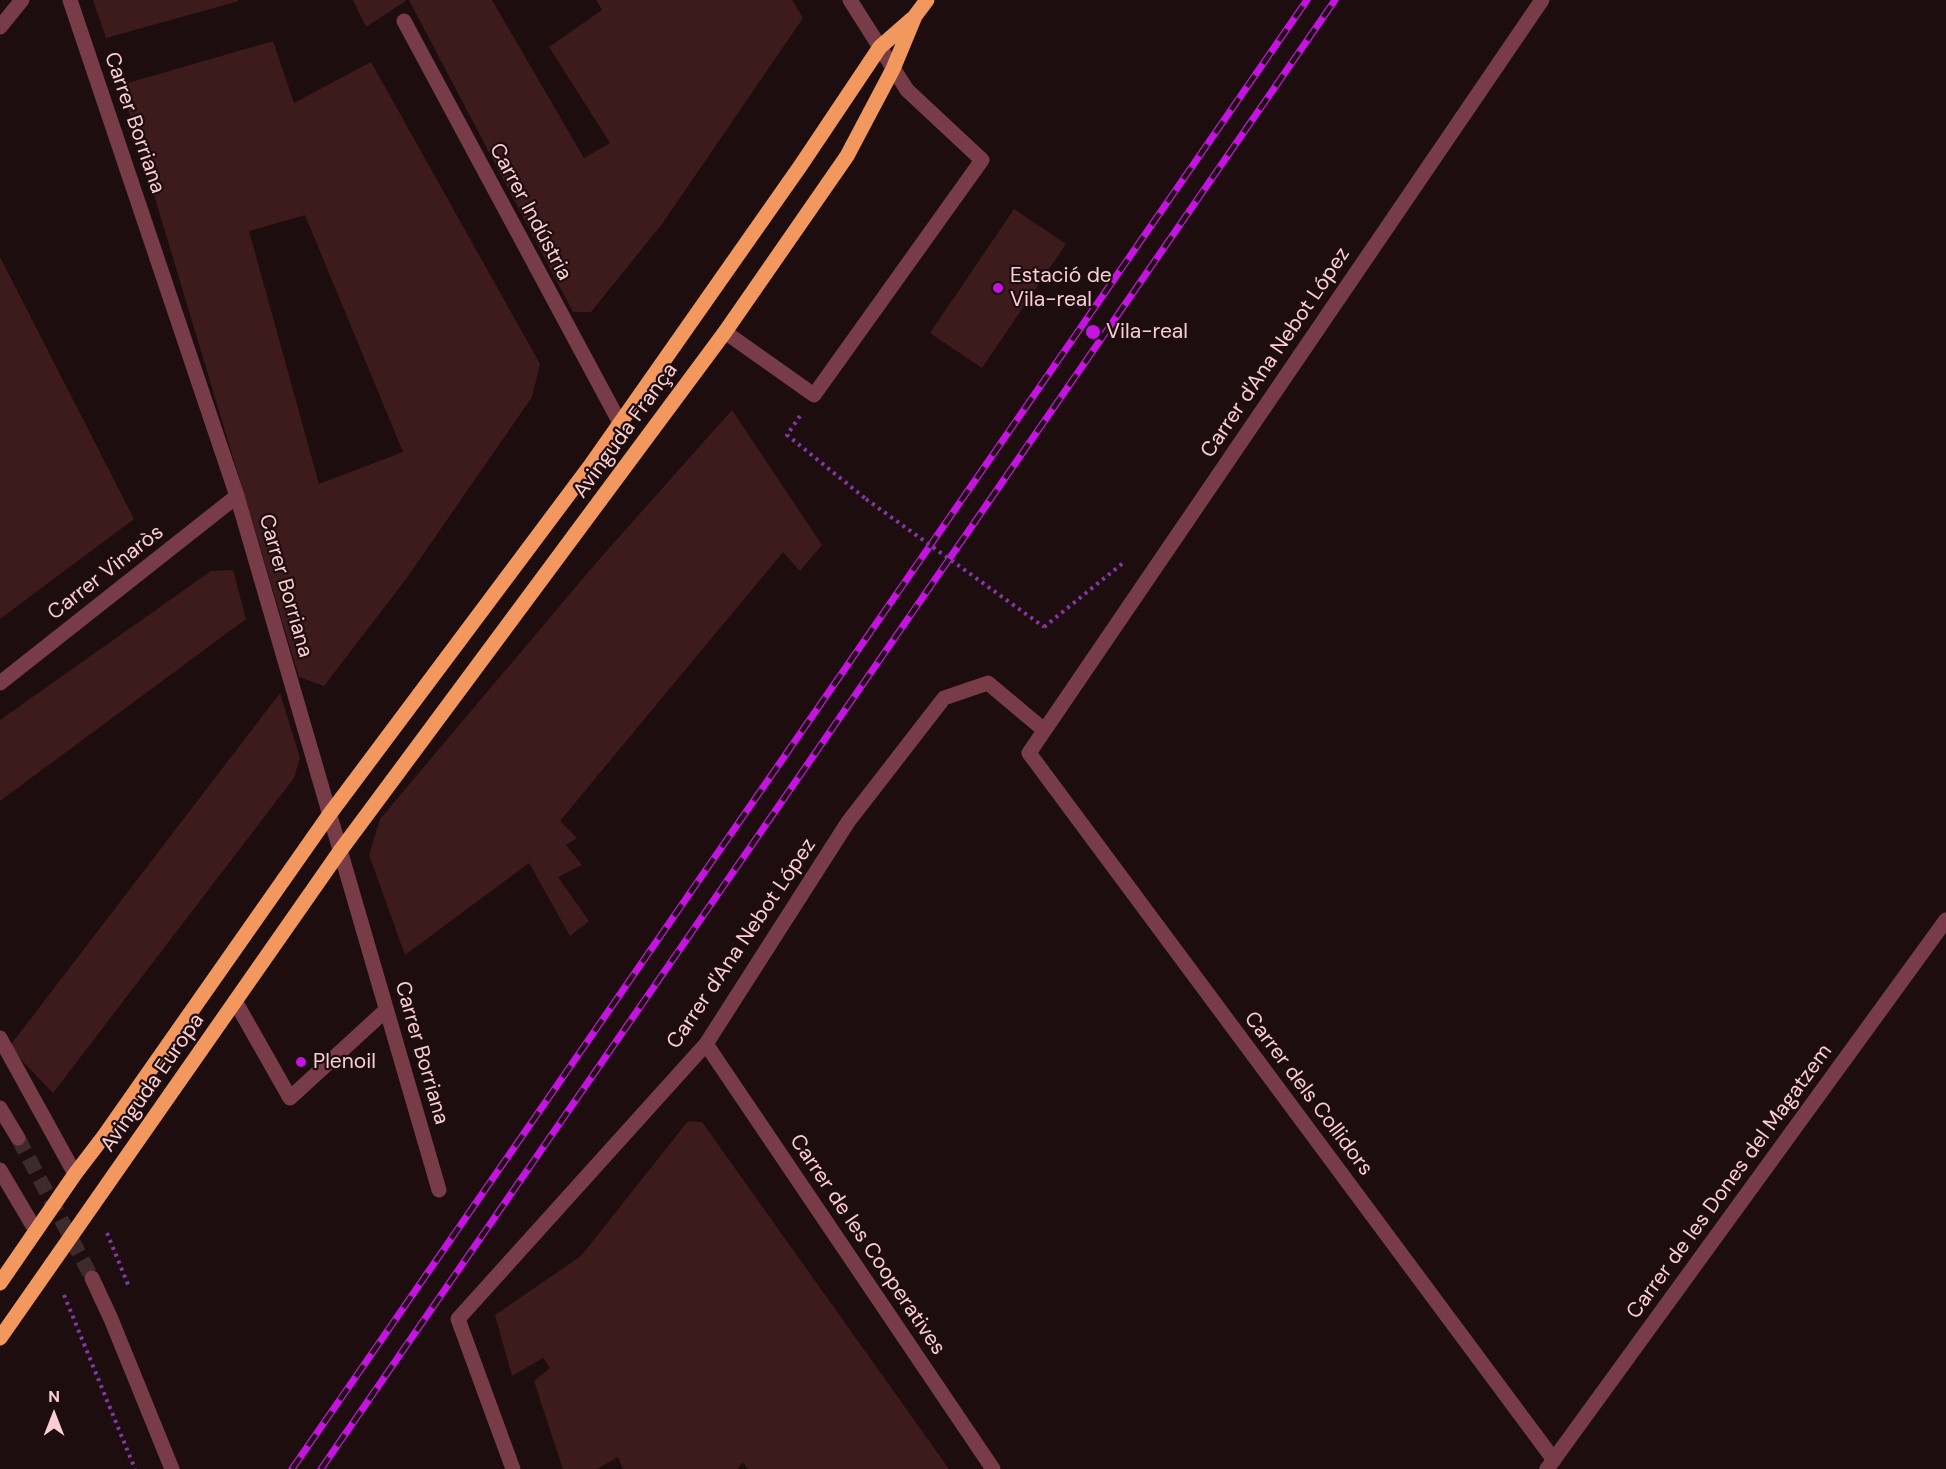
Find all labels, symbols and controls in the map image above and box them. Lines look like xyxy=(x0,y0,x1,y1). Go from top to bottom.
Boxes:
street label: Carrer Borriana xyxy=(98,49,170,197)
street label: Carrer Indústria xyxy=(483,139,577,285)
street label: Carrer d'Ana Nebot López xyxy=(1196,243,1356,463)
place label: Estació de Vila-real xyxy=(1010,263,1112,313)
marker: Estació de Vila-real xyxy=(991,281,1005,295)
place label: Vila-real xyxy=(1106,319,1188,345)
marker: Vila-real xyxy=(1084,323,1102,341)
street label: Avinguda França xyxy=(569,359,683,503)
street label: Carrer Borriana xyxy=(253,512,317,660)
street label: Carrer Vinaròs xyxy=(43,520,169,626)
street label: Carrer d'Ana Nebot López xyxy=(662,834,822,1054)
street label: Carrer Borriana xyxy=(389,979,453,1127)
street label: Carrer dels Collidors xyxy=(1238,1007,1378,1181)
street label: Avinguda Europa xyxy=(96,1009,210,1157)
street label: Carrer de les Dones del Magatzem xyxy=(1622,1040,1838,1324)
place label: Plenoil xyxy=(313,1049,376,1075)
marker: Plenoil xyxy=(294,1055,308,1069)
street label: Carrer de les Cooperatives xyxy=(784,1130,950,1360)
north arrow xyxy=(24,1385,84,1445)
text: N xyxy=(48,1386,60,1407)

